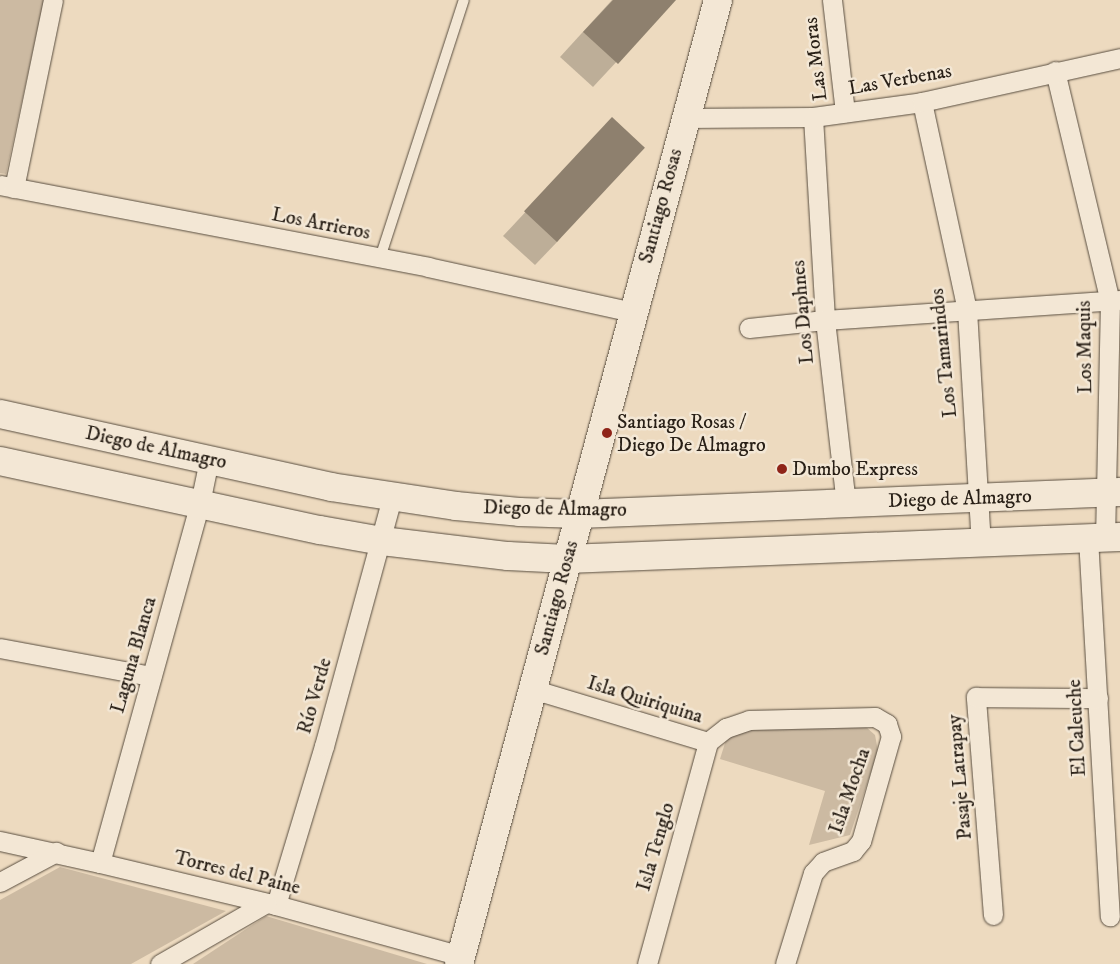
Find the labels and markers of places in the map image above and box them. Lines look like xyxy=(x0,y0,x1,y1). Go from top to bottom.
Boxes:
place label: Santiago Rosas / Diego De Almagro xyxy=(617,410,766,457)
marker: Santiago Rosas / Diego De Almagro xyxy=(601,427,613,439)
place label: Dumbo Express xyxy=(792,457,918,481)
marker: Dumbo Express xyxy=(776,463,788,475)

